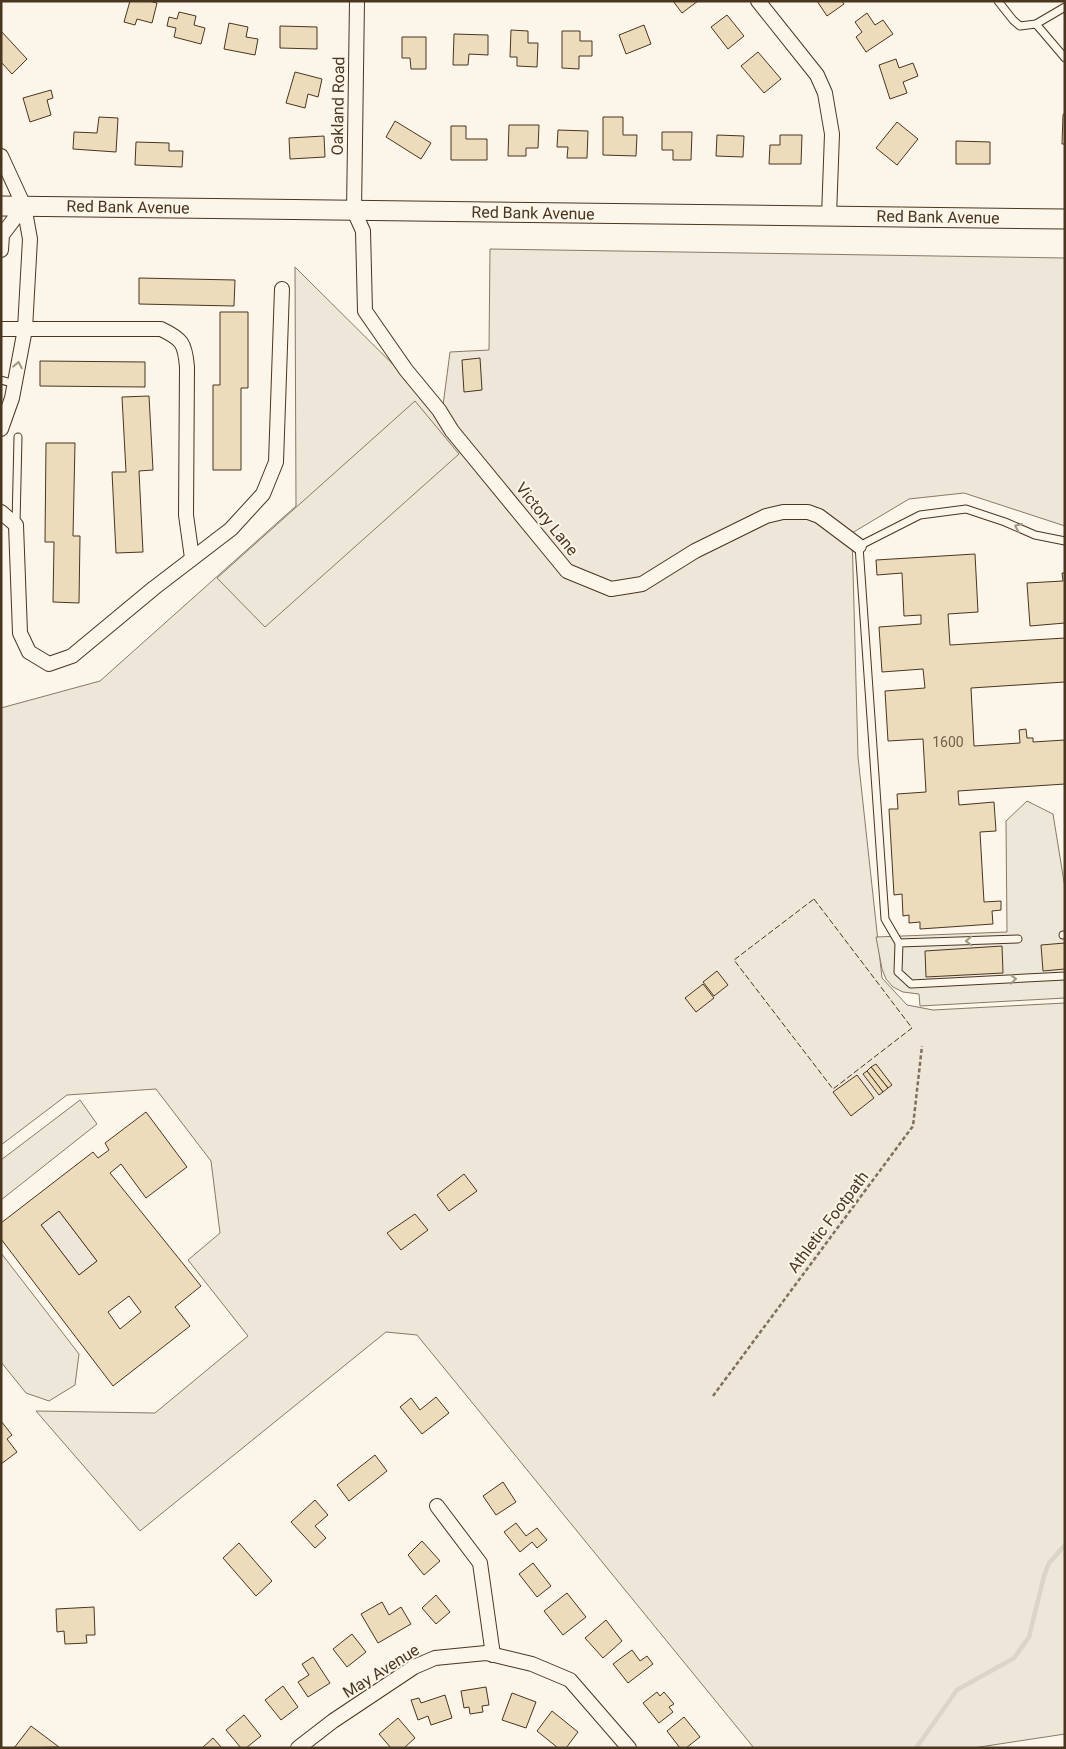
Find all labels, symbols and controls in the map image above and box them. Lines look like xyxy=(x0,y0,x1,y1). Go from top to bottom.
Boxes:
street label: Oakland Road xyxy=(328,56,348,156)
street label: Red Bank Avenue xyxy=(66,196,190,218)
street label: Red Bank Avenue xyxy=(471,202,595,224)
street label: Red Bank Avenue xyxy=(876,206,1000,228)
one-way arrow xyxy=(13,361,23,370)
street label: Victory Lane xyxy=(512,479,582,559)
one-way arrow xyxy=(1014,523,1023,534)
house number: 1600 xyxy=(932,734,964,750)
one-way arrow xyxy=(965,935,973,946)
one-way arrow xyxy=(1009,974,1017,985)
street label: Athletic Footpath xyxy=(784,1168,872,1276)
street label: May Avenue xyxy=(339,1640,423,1702)

